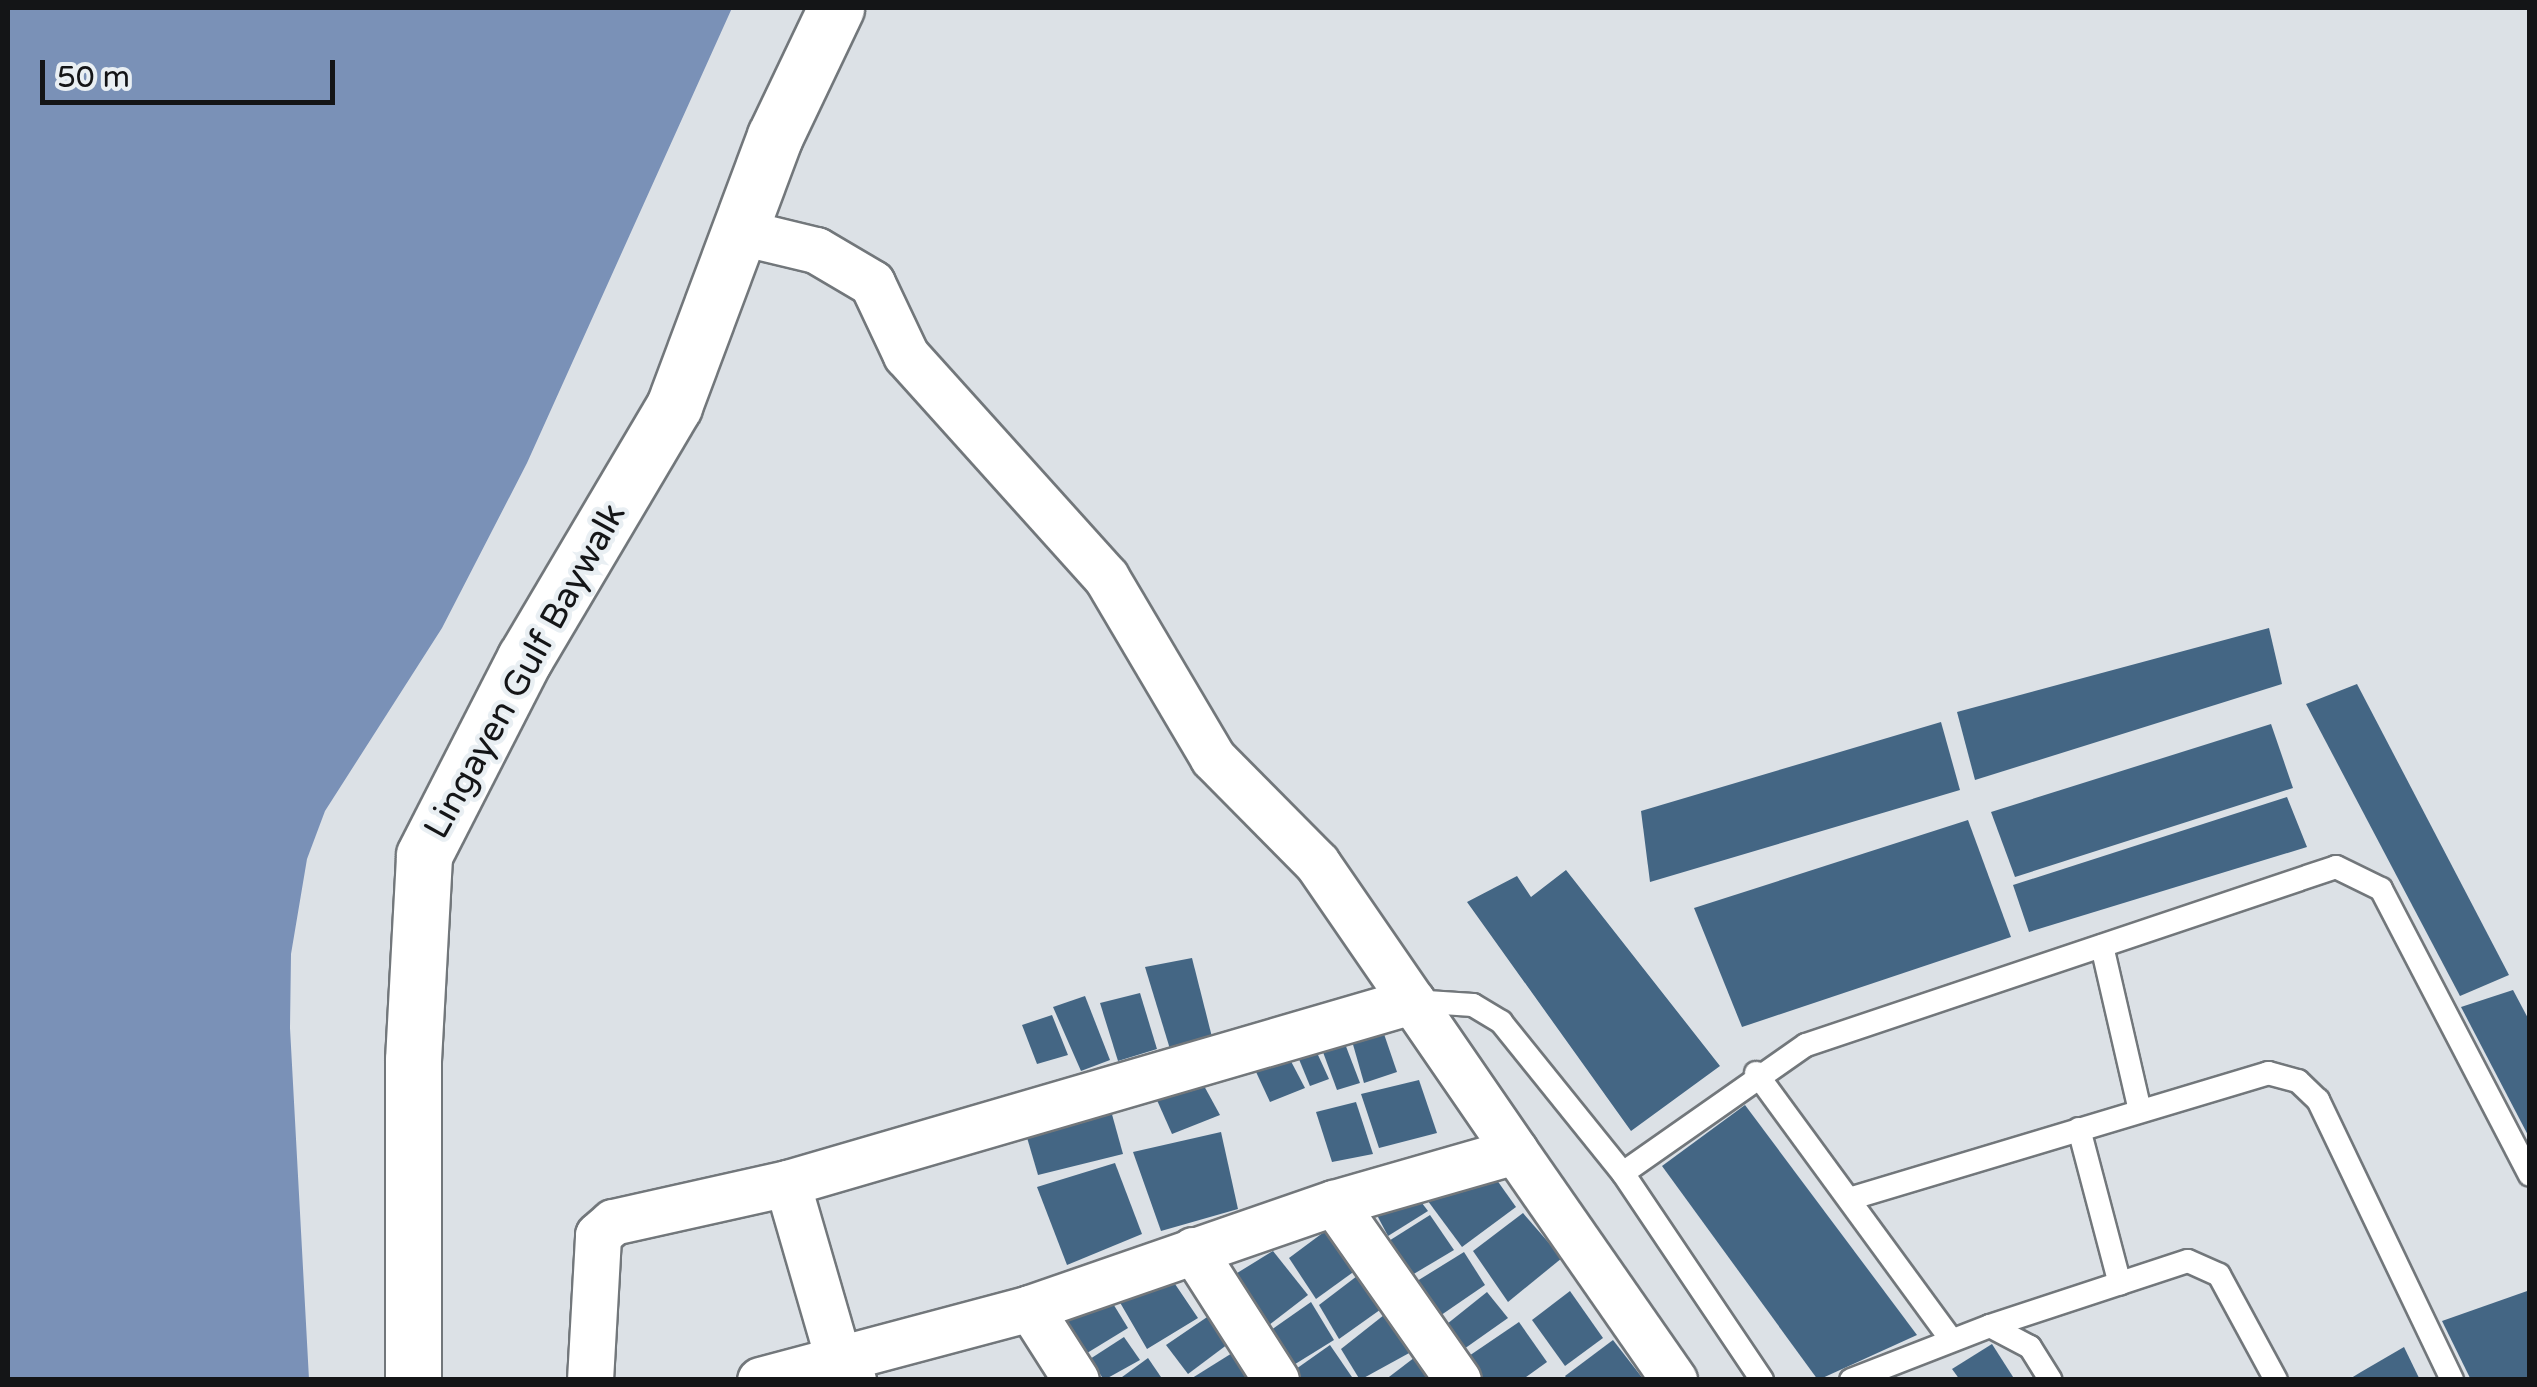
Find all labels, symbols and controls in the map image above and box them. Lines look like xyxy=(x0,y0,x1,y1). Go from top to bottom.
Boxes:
scale bar xyxy=(45,40,340,102)
text: 50 m xyxy=(57,59,130,96)
street label: Lingayen Gulf Baywalk xyxy=(415,496,635,846)

